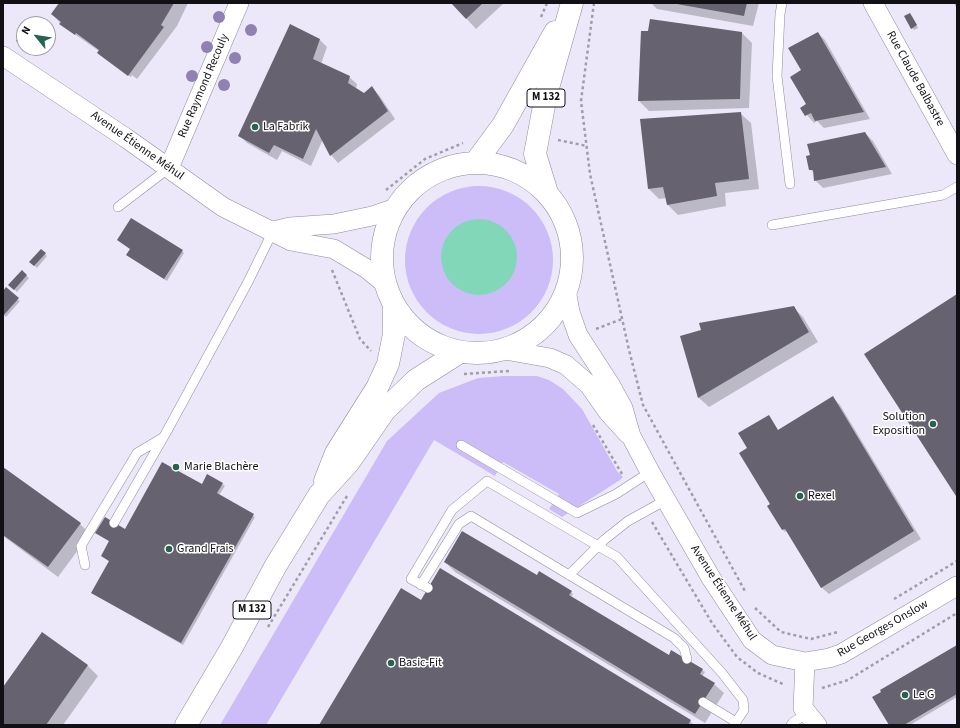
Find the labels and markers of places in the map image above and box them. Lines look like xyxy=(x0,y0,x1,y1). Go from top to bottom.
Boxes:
place label: La Fabrik xyxy=(263,120,309,134)
marker: La Fabrik xyxy=(250,122,260,132)
place label: Solution Exposition xyxy=(873,410,925,438)
marker: Solution Exposition xyxy=(928,419,938,429)
place label: Marie Blachère xyxy=(184,460,258,474)
marker: Marie Blachère xyxy=(171,462,181,472)
place label: Rexel xyxy=(808,489,835,503)
marker: Rexel xyxy=(795,491,805,501)
place label: Grand Frais xyxy=(177,542,234,556)
marker: Grand Frais xyxy=(164,544,174,554)
place label: Basic-Fit xyxy=(399,656,442,670)
marker: Basic-Fit xyxy=(386,658,396,668)
place label: Le G xyxy=(913,688,934,702)
marker: Le G xyxy=(900,690,910,700)

